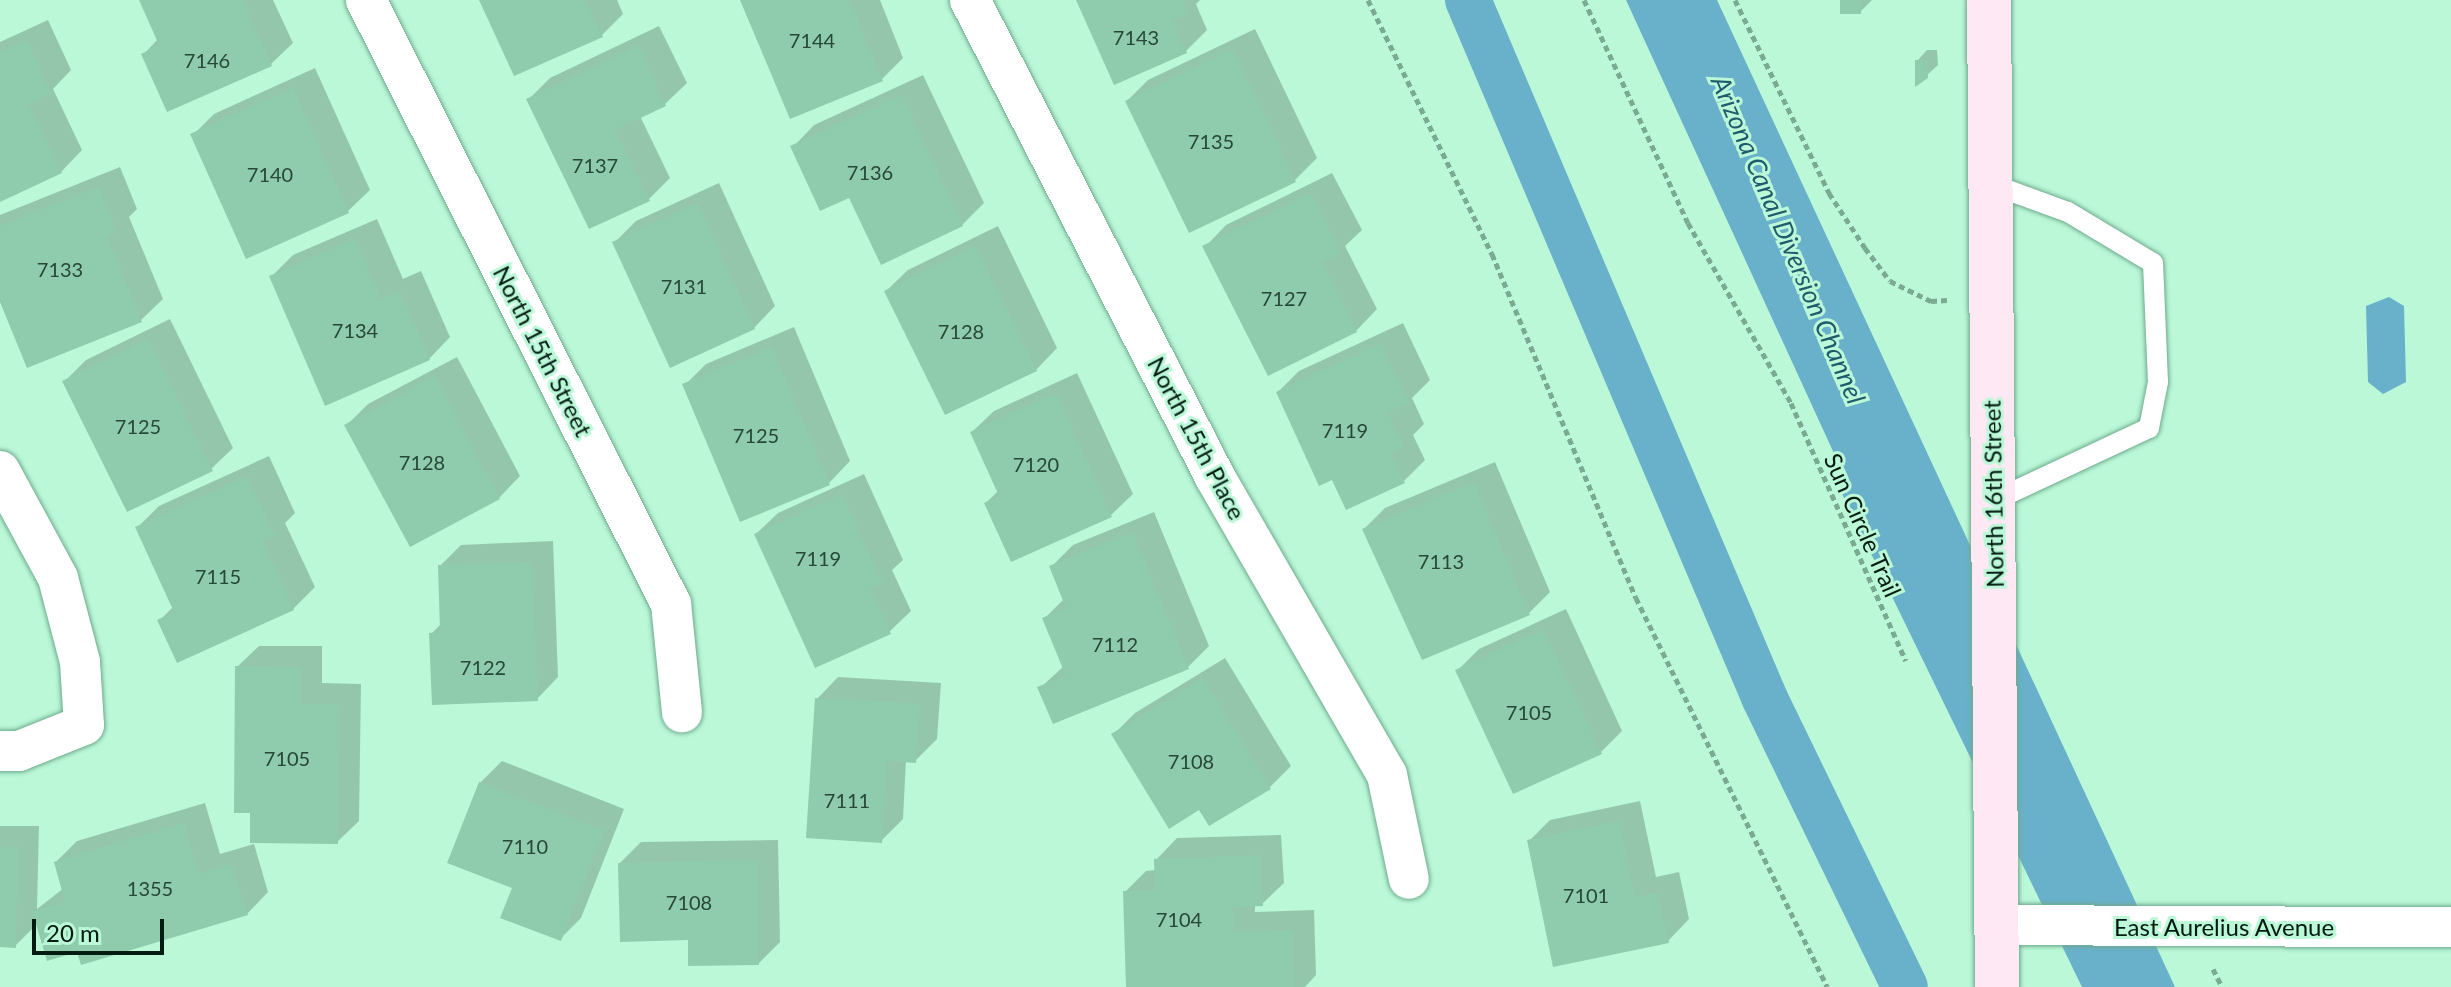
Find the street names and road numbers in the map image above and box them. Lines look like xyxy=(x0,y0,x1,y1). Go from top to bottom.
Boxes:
street label: North 15th Street xyxy=(488,261,598,441)
street label: North 15th Place xyxy=(1142,352,1252,524)
street label: North 16th Street xyxy=(1977,400,2009,588)
street label: Sun Circle Trail xyxy=(1818,448,1908,602)
street label: East Aurelius Avenue xyxy=(2113,913,2335,941)

